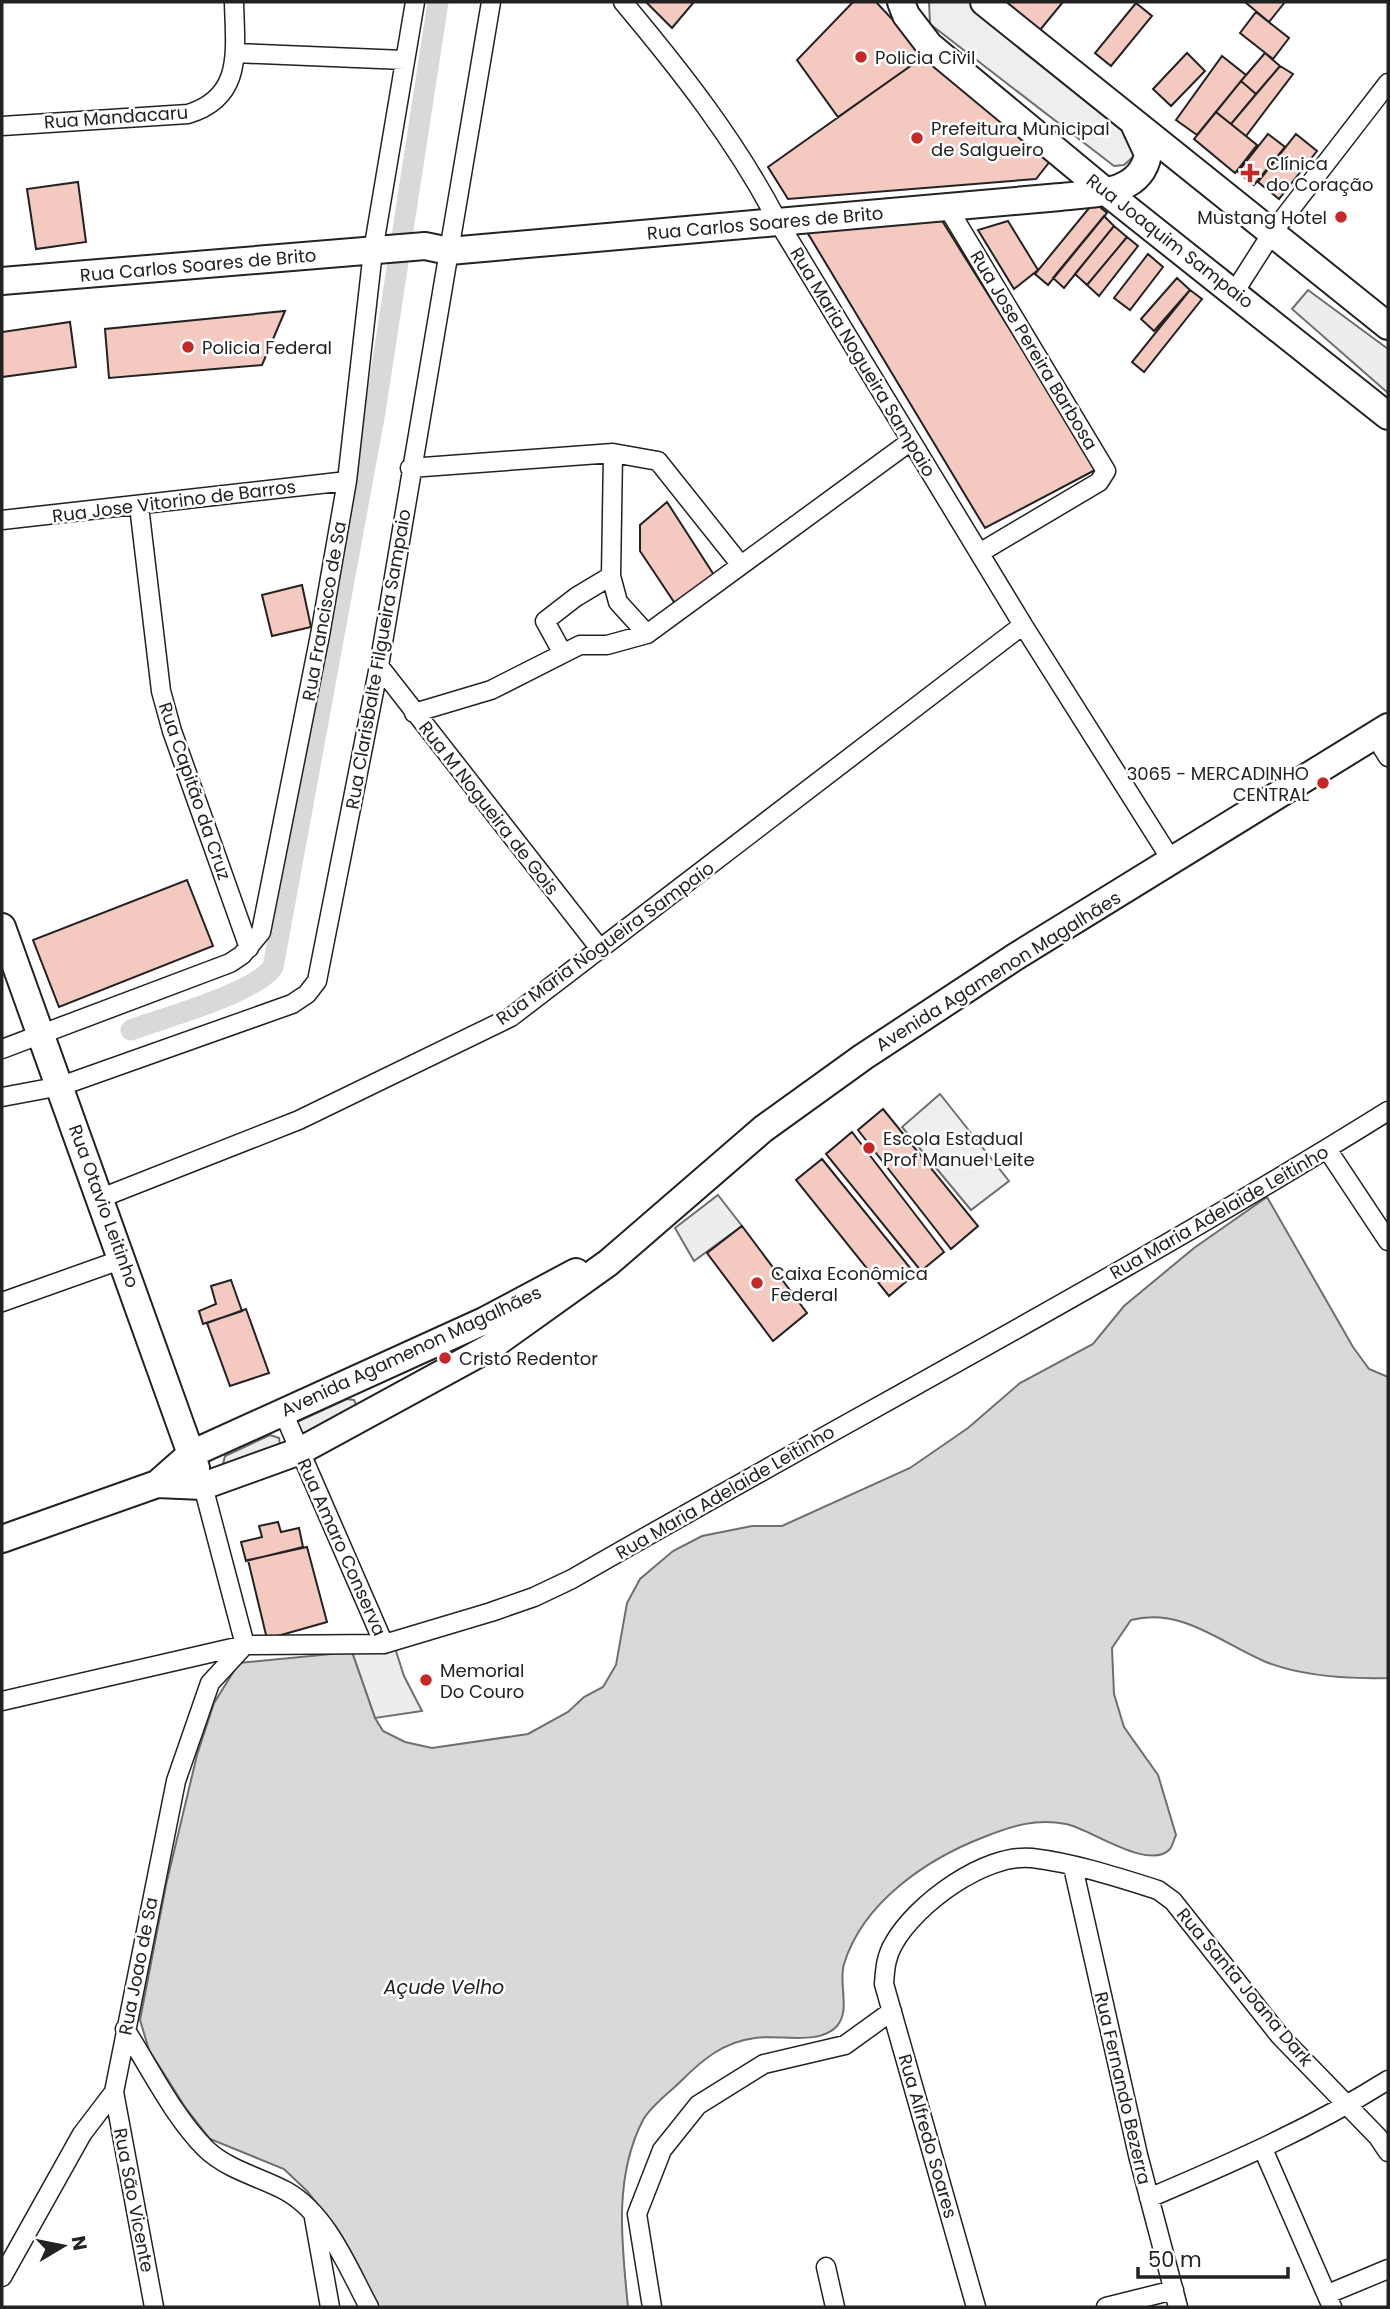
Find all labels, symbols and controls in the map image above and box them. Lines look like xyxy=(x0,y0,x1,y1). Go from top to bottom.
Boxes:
place label: Policia Civil xyxy=(875,45,975,70)
marker: Policia Civil xyxy=(853,49,869,65)
street label: Rua Mandacaru xyxy=(43,99,189,135)
place label: Prefeitura Municipal de Salgueiro xyxy=(931,116,1110,162)
marker: Prefeitura Municipal de Salgueiro xyxy=(909,130,925,146)
place label: Clínica do Coração xyxy=(1266,151,1373,197)
marker: Clínica do Coração xyxy=(1240,163,1260,183)
street label: Rua Joaquim Sampaio xyxy=(1081,168,1259,314)
street label: Rua Carlos Soares de Brito xyxy=(646,200,884,246)
place label: Mustang Hotel xyxy=(1197,205,1327,230)
marker: Mustang Hotel xyxy=(1333,209,1349,225)
street label: Rua Carlos Soares de Brito xyxy=(79,242,317,288)
street label: Rua Maria Nogueira Sampaio xyxy=(784,242,942,482)
street label: Rua Jose Pereira Barbosa xyxy=(964,246,1104,454)
place label: Policia Federal xyxy=(202,335,332,360)
marker: Policia Federal xyxy=(180,339,196,355)
street label: Rua Jose Vitorino de Barros xyxy=(51,474,297,528)
street label: Rua Clarisbalte Filgueira Sampaio xyxy=(339,507,417,811)
street label: Rua Francisco de Sa xyxy=(296,519,352,703)
street label: Rua Capitão da Cruz xyxy=(153,699,237,883)
street label: Rua M Nogueira de Gois xyxy=(413,716,565,900)
place label: 3065 - MERCADINHO CENTRAL xyxy=(1127,761,1309,807)
marker: 3065 - MERCADINHO CENTRAL xyxy=(1315,775,1331,791)
street label: Rua Maria Nogueira Sampaio xyxy=(491,855,719,1031)
street label: Avenida Agamenon Magalhães xyxy=(871,885,1125,1057)
street label: Rua Otavio Leitinho xyxy=(63,1121,145,1291)
place label: Escola Estadual Prof Manuel Leite xyxy=(883,1126,1035,1172)
street label: Rua Maria Adelaide Leitinho xyxy=(1105,1139,1333,1285)
marker: Escola Estadual Prof Manuel Leite xyxy=(861,1140,877,1156)
place label: Caixa Econômica Federal xyxy=(771,1261,928,1307)
marker: Caixa Econômica Federal xyxy=(749,1275,765,1291)
street label: Avenida Agamenon Magalhães xyxy=(277,1280,545,1422)
place label: Cristo Redentor xyxy=(459,1346,598,1371)
marker: Cristo Redentor xyxy=(437,1350,453,1366)
street label: Rua Maria Adelaide Leitinho xyxy=(611,1419,839,1565)
street label: Rua Amaro Conserva xyxy=(292,1454,392,1640)
place label: Memorial Do Couro xyxy=(440,1658,524,1704)
marker: Memorial Do Couro xyxy=(418,1672,434,1688)
street label: Rua Joao de Sa xyxy=(112,1895,164,2037)
street label: Rua Santa Joana Dark xyxy=(1171,1902,1319,2072)
water label: Açude Velho xyxy=(383,1974,504,2001)
street label: Rua Fernando Bezerra xyxy=(1089,1989,1157,2187)
street label: Rua Alfredo Soares xyxy=(893,2051,963,2221)
street label: Rua São Vicente xyxy=(108,2126,160,2274)
north arrow xyxy=(28,2211,98,2281)
text: N xyxy=(65,2234,94,2253)
scale bar xyxy=(1138,2236,1288,2280)
text: 50 m xyxy=(1148,2245,1202,2274)

